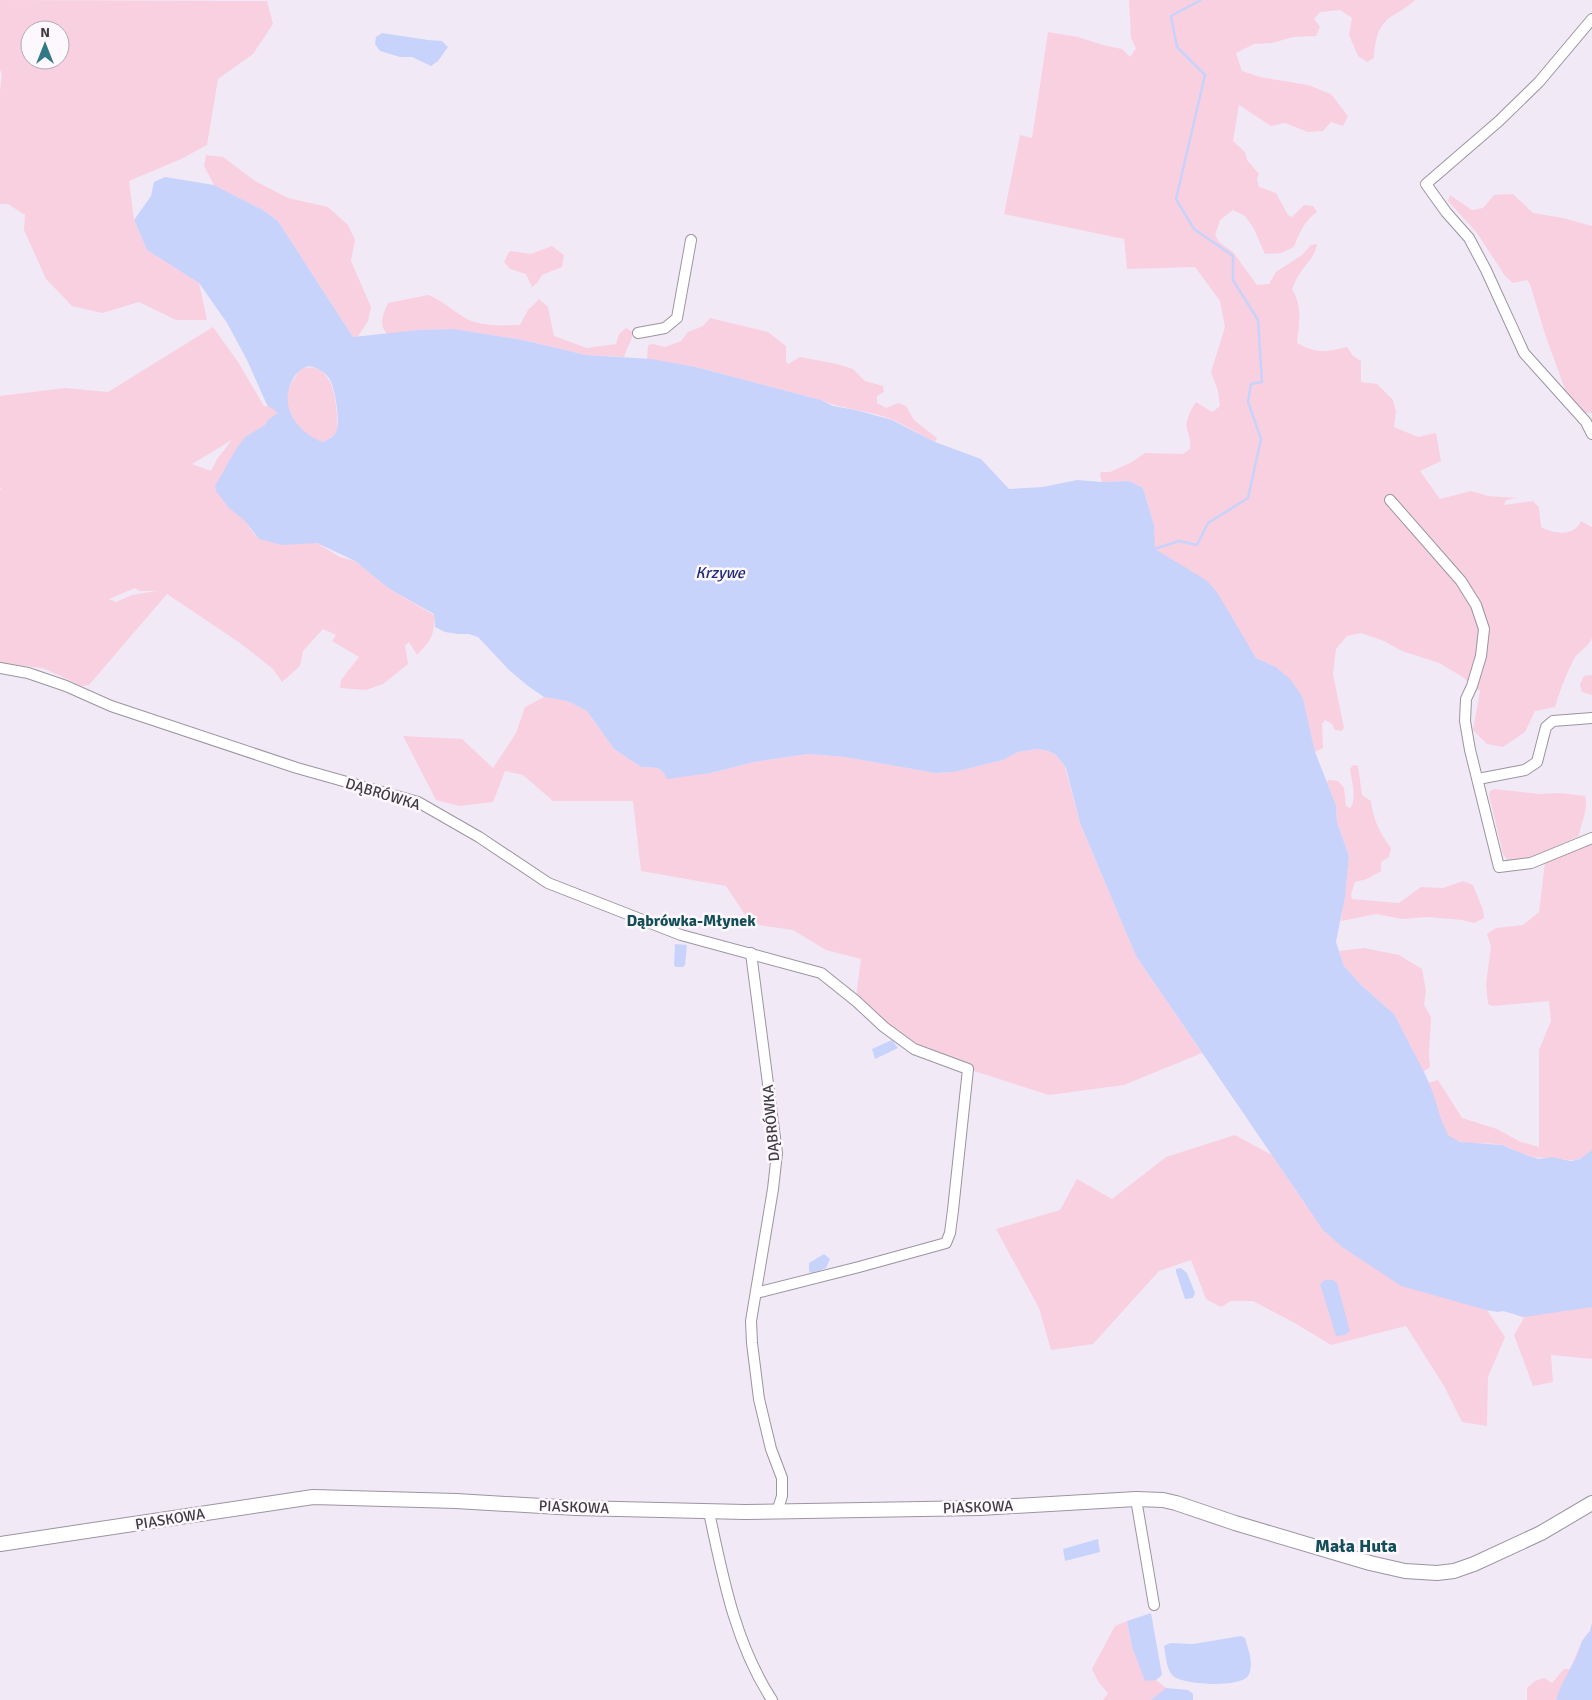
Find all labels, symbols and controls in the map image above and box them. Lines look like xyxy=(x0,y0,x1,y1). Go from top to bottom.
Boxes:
north arrow xyxy=(20,20,70,70)
text: N xyxy=(40,24,50,41)
water label: Krzywe xyxy=(695,563,746,583)
street label: DĄBRÓWKA xyxy=(343,773,423,814)
district label: Dąbrówka-Młynek xyxy=(627,911,756,931)
street label: DĄBRÓWKA xyxy=(758,1084,783,1162)
street label: PIASKOWA xyxy=(538,1497,610,1517)
street label: PIASKOWA xyxy=(942,1497,1014,1517)
street label: PIASKOWA xyxy=(134,1505,206,1533)
district label: Mała Huta xyxy=(1315,1535,1397,1557)

